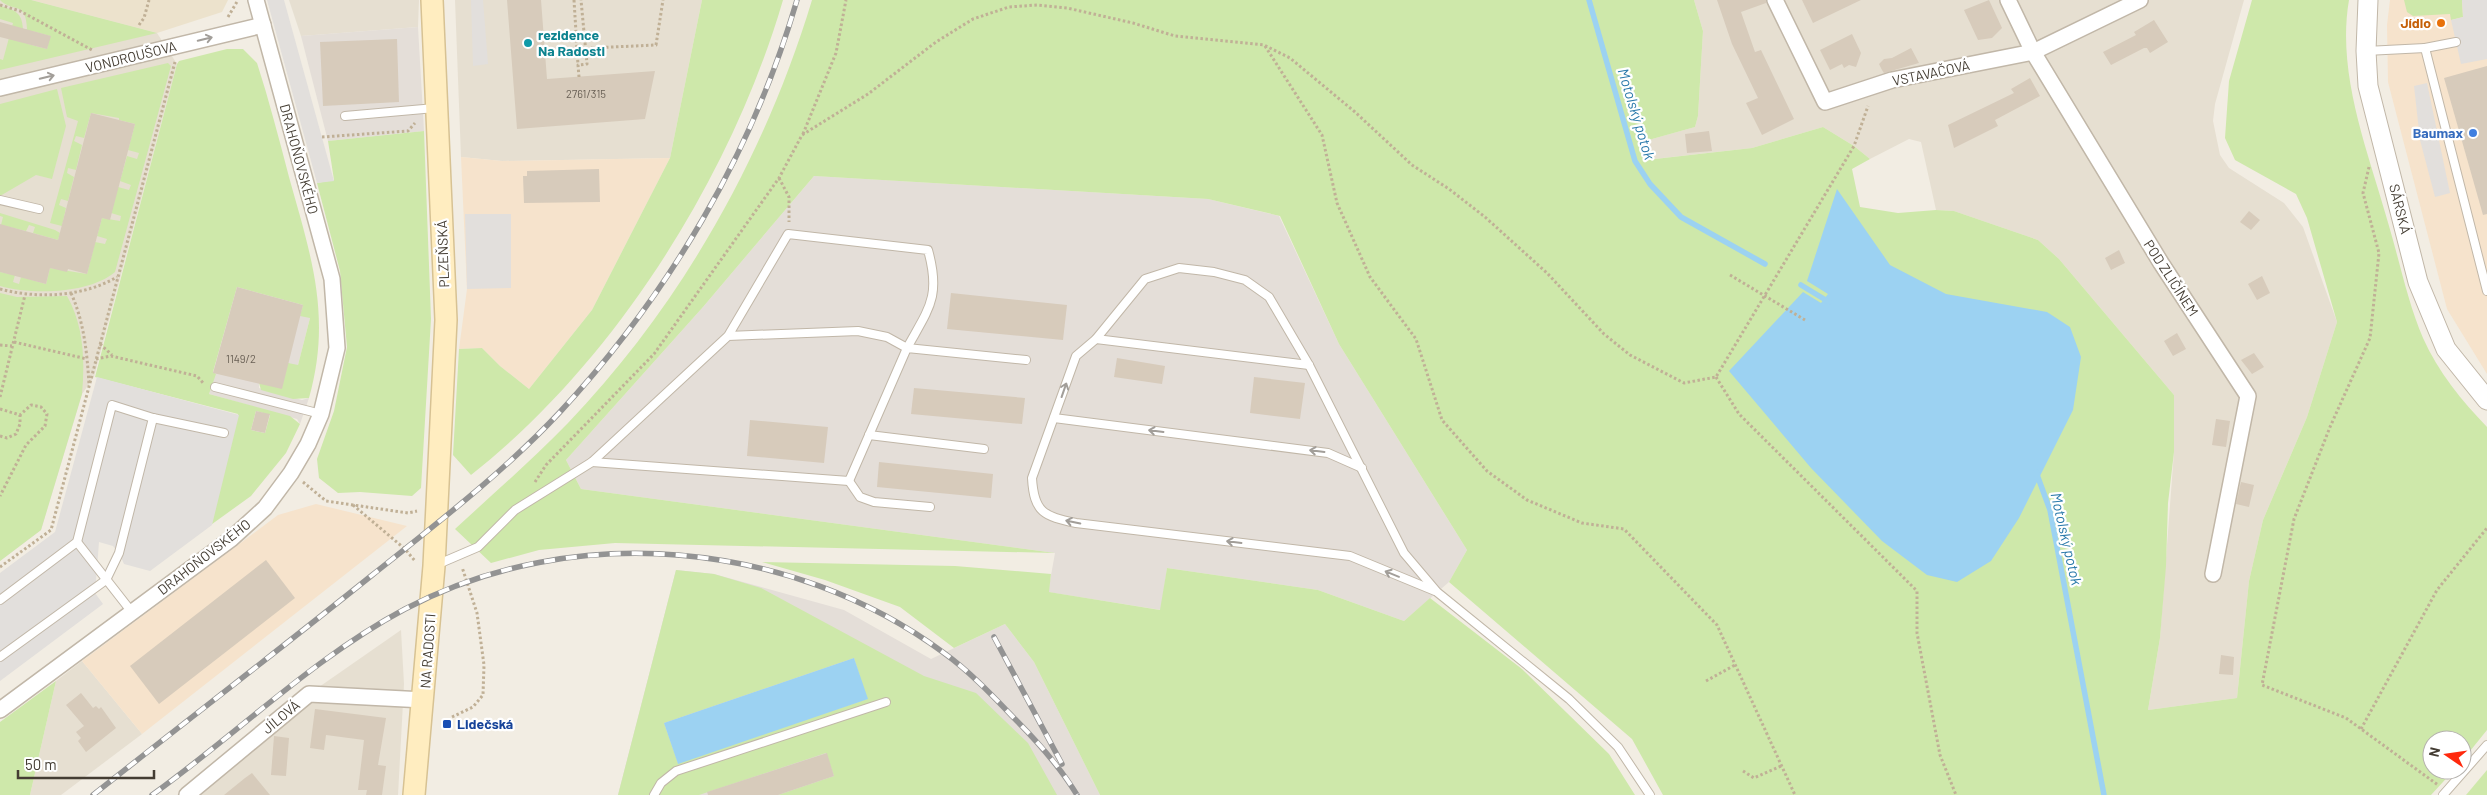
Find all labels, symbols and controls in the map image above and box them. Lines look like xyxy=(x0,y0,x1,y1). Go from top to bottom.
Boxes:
place label: Jídlo xyxy=(2400,14,2431,31)
marker: Jídlo xyxy=(2435,17,2447,29)
place label: rezidence Na Radosti xyxy=(538,26,605,59)
one-way arrow xyxy=(197,34,213,43)
street label: VONDROUŠOVA xyxy=(84,37,179,76)
marker: rezidence Na Radosti xyxy=(522,37,534,49)
street label: VSTAVAČOVÁ xyxy=(1891,56,1972,89)
water label: Motolský potok xyxy=(1615,66,1660,162)
one-way arrow xyxy=(39,72,55,81)
house number: 2761/315 xyxy=(566,87,606,100)
street label: DRAHOŇOVSKÉHO xyxy=(277,102,322,216)
place label: Baumax xyxy=(2413,124,2463,141)
marker: Baumax xyxy=(2467,127,2479,139)
street label: SÁRSKÁ xyxy=(2386,182,2415,236)
street label: PLZEŇSKÁ xyxy=(433,220,452,288)
street label: POD ZLIČÍNEM xyxy=(2140,236,2202,319)
house number: 1149/2 xyxy=(226,352,256,365)
one-way arrow xyxy=(1060,383,1069,399)
one-way arrow xyxy=(1148,426,1164,436)
one-way arrow xyxy=(1309,446,1325,456)
water label: Motolský potok xyxy=(2048,491,2087,588)
street label: DRAHOŇOVSKÉHO xyxy=(154,515,254,598)
one-way arrow xyxy=(1065,517,1081,526)
one-way arrow xyxy=(1226,537,1242,547)
one-way arrow xyxy=(1385,568,1400,578)
street label: NA RADOSTI xyxy=(416,613,439,689)
street label: JÍLOVÁ xyxy=(258,696,303,737)
place label: Lidečská xyxy=(457,715,513,732)
marker: Lidečská xyxy=(441,718,453,730)
north arrow xyxy=(2422,730,2472,780)
text: N xyxy=(2425,746,2443,758)
scale bar xyxy=(18,748,154,780)
text: 50 m xyxy=(25,755,57,773)

